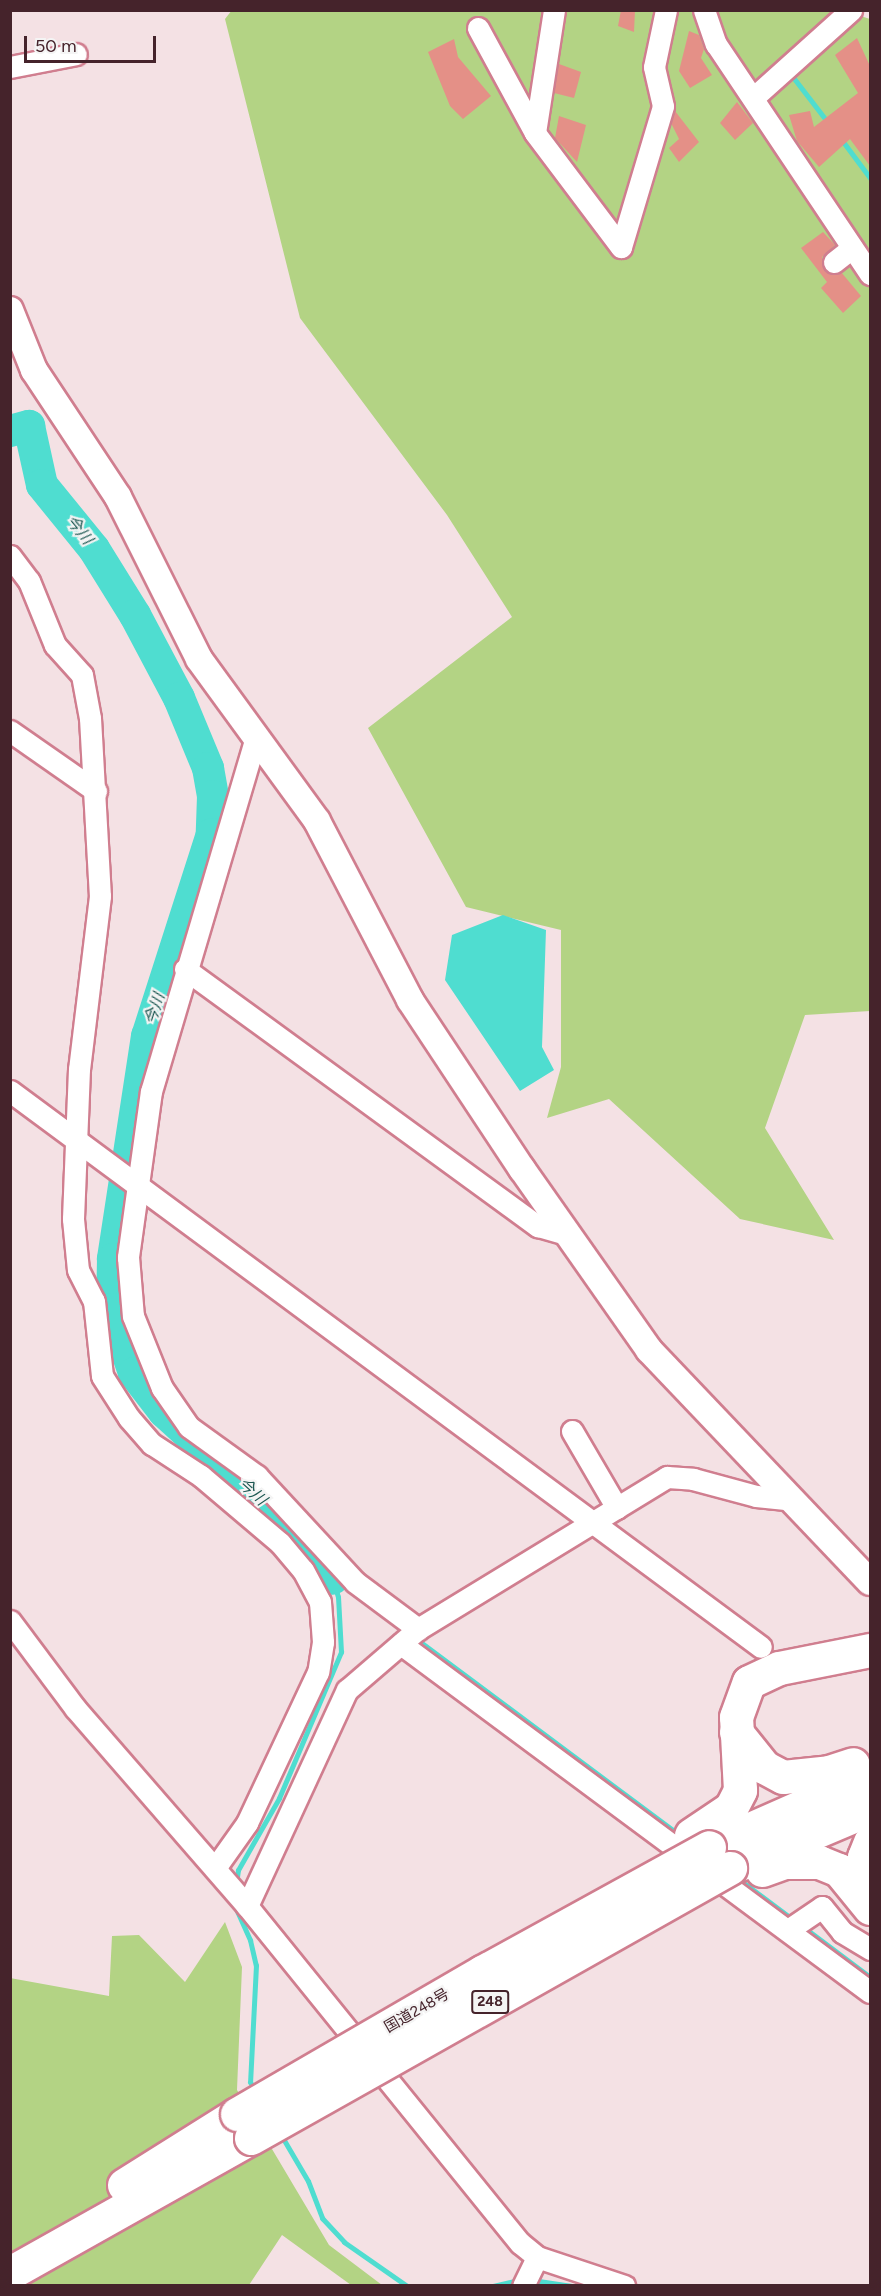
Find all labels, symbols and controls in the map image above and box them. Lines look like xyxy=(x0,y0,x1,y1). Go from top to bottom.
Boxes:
scale bar xyxy=(27,24,159,62)
text: 50 m xyxy=(35,35,77,57)
water label: 今川 xyxy=(61,512,97,548)
water label: 今川 xyxy=(141,991,169,1027)
water label: 今川 xyxy=(234,1474,270,1510)
street label: 国道248号 xyxy=(381,1985,453,2037)
road number: 248 xyxy=(470,1991,510,2013)

